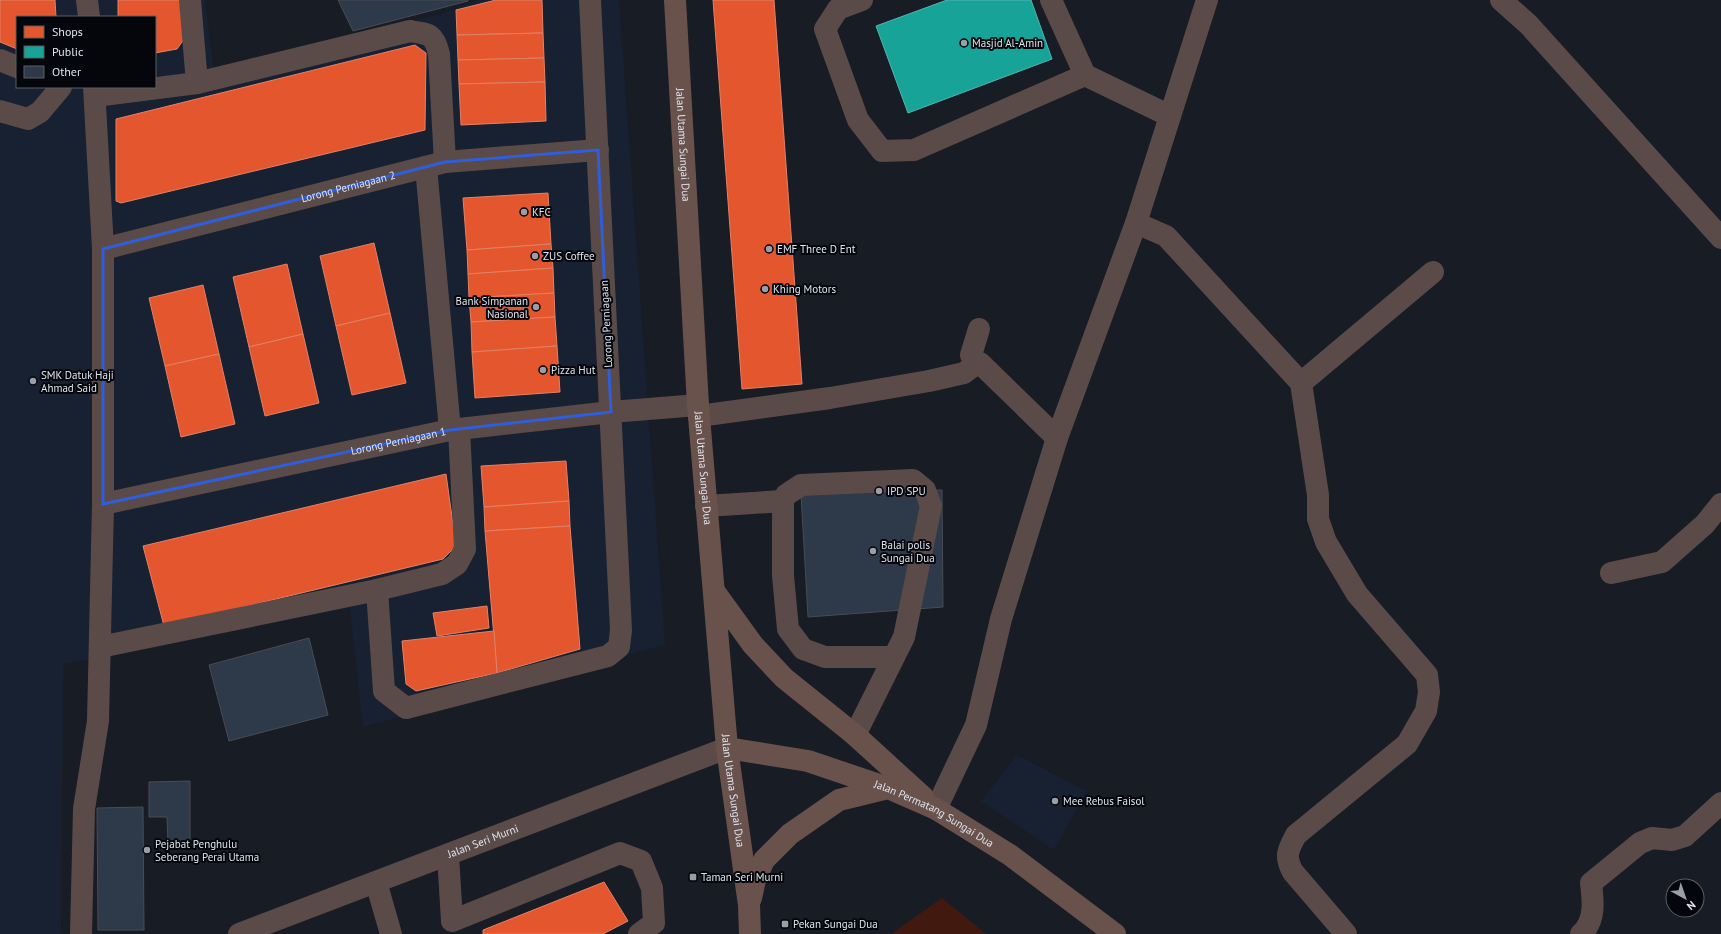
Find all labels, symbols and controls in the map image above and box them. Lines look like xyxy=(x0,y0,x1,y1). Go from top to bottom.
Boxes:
legend xyxy=(16,16,156,88)
text: Shops xyxy=(52,24,83,39)
place label: Masjid Al-Amin xyxy=(972,36,1043,50)
marker: Masjid Al-Amin xyxy=(959,38,969,48)
text: Public xyxy=(52,44,84,59)
text: Other xyxy=(52,64,81,79)
street label: Jalan Utama Sungai Dua xyxy=(673,87,693,202)
street label: Lorong Perniagaan 2 xyxy=(300,168,397,205)
place label: KFC xyxy=(532,205,551,219)
marker: KFC xyxy=(519,207,529,217)
place label: EMF Three D Ent xyxy=(777,242,856,256)
marker: EMF Three D Ent xyxy=(764,244,774,254)
place label: ZUS Coffee xyxy=(543,249,595,263)
marker: ZUS Coffee xyxy=(530,251,540,261)
street label: Lorong Perniagaan xyxy=(597,280,615,368)
place label: Khing Motors xyxy=(773,282,836,296)
marker: Khing Motors xyxy=(760,284,770,294)
place label: Bank Simpanan Nasional xyxy=(456,294,529,321)
marker: Bank Simpanan Nasional xyxy=(531,302,541,312)
place label: Pizza Hut xyxy=(551,363,596,377)
marker: Pizza Hut xyxy=(538,365,548,375)
place label: SMK Datuk Haji Ahmad Said xyxy=(41,368,114,395)
marker: SMK Datuk Haji Ahmad Said xyxy=(28,376,38,386)
street label: Jalan Utama Sungai Dua xyxy=(691,410,715,525)
street label: Lorong Perniagaan 1 xyxy=(350,424,447,458)
place label: IPD SPU xyxy=(887,484,926,498)
marker: IPD SPU xyxy=(874,486,884,496)
place label: Balai polis Sungai Dua xyxy=(881,538,935,565)
marker: Balai polis Sungai Dua xyxy=(868,546,878,556)
street label: Jalan Utama Sungai Dua xyxy=(719,733,748,848)
street label: Jalan Permatang Sungai Dua xyxy=(871,776,997,850)
place label: Mee Rebus Faisol xyxy=(1063,794,1145,808)
marker: Mee Rebus Faisol xyxy=(1050,796,1060,806)
street label: Jalan Seri Murni xyxy=(445,821,520,861)
place label: Pejabat Penghulu Seberang Perai Utama xyxy=(155,837,259,864)
marker: Pejabat Penghulu Seberang Perai Utama xyxy=(142,845,152,855)
place label: Taman Seri Murni xyxy=(701,870,783,884)
marker: Taman Seri Murni xyxy=(688,872,698,882)
north arrow xyxy=(1665,878,1705,918)
text: N xyxy=(1684,898,1699,913)
place label: Pekan Sungai Dua xyxy=(793,917,878,931)
marker: Pekan Sungai Dua xyxy=(780,919,790,929)

